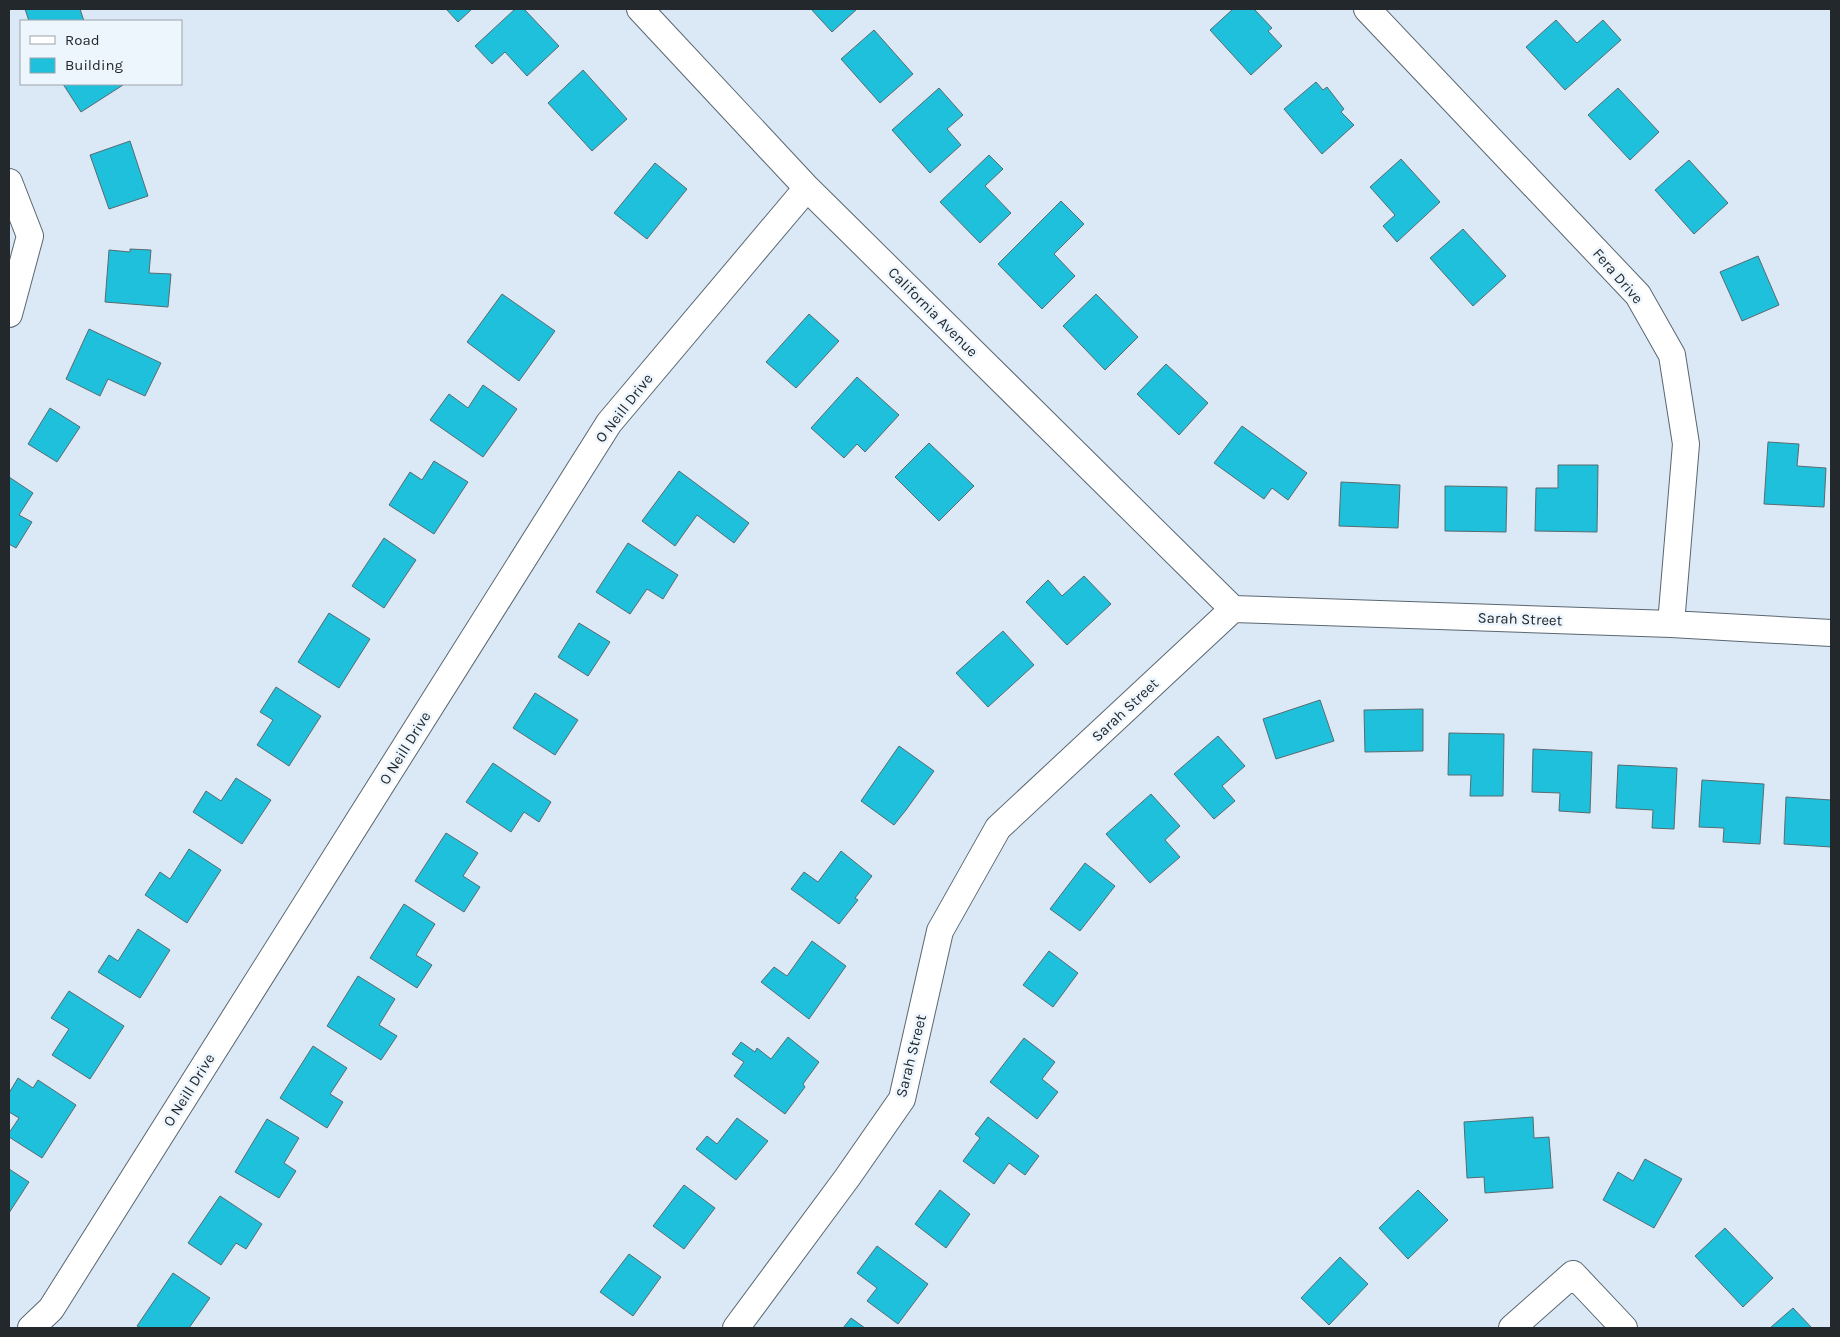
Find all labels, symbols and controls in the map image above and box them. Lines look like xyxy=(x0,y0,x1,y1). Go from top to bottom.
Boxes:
legend xyxy=(20,20,182,85)
text: Road xyxy=(65,31,100,49)
text: Building xyxy=(65,56,123,74)
street label: Fera Drive xyxy=(1589,245,1647,307)
street label: California Avenue xyxy=(884,263,982,361)
street label: O Neill Drive xyxy=(591,370,657,446)
street label: Sarah Street xyxy=(1477,609,1563,629)
street label: Sarah Street xyxy=(1088,674,1162,745)
street label: O Neill Drive xyxy=(375,708,435,788)
street label: Sarah Street xyxy=(892,1012,930,1099)
street label: O Neill Drive xyxy=(159,1050,219,1130)

